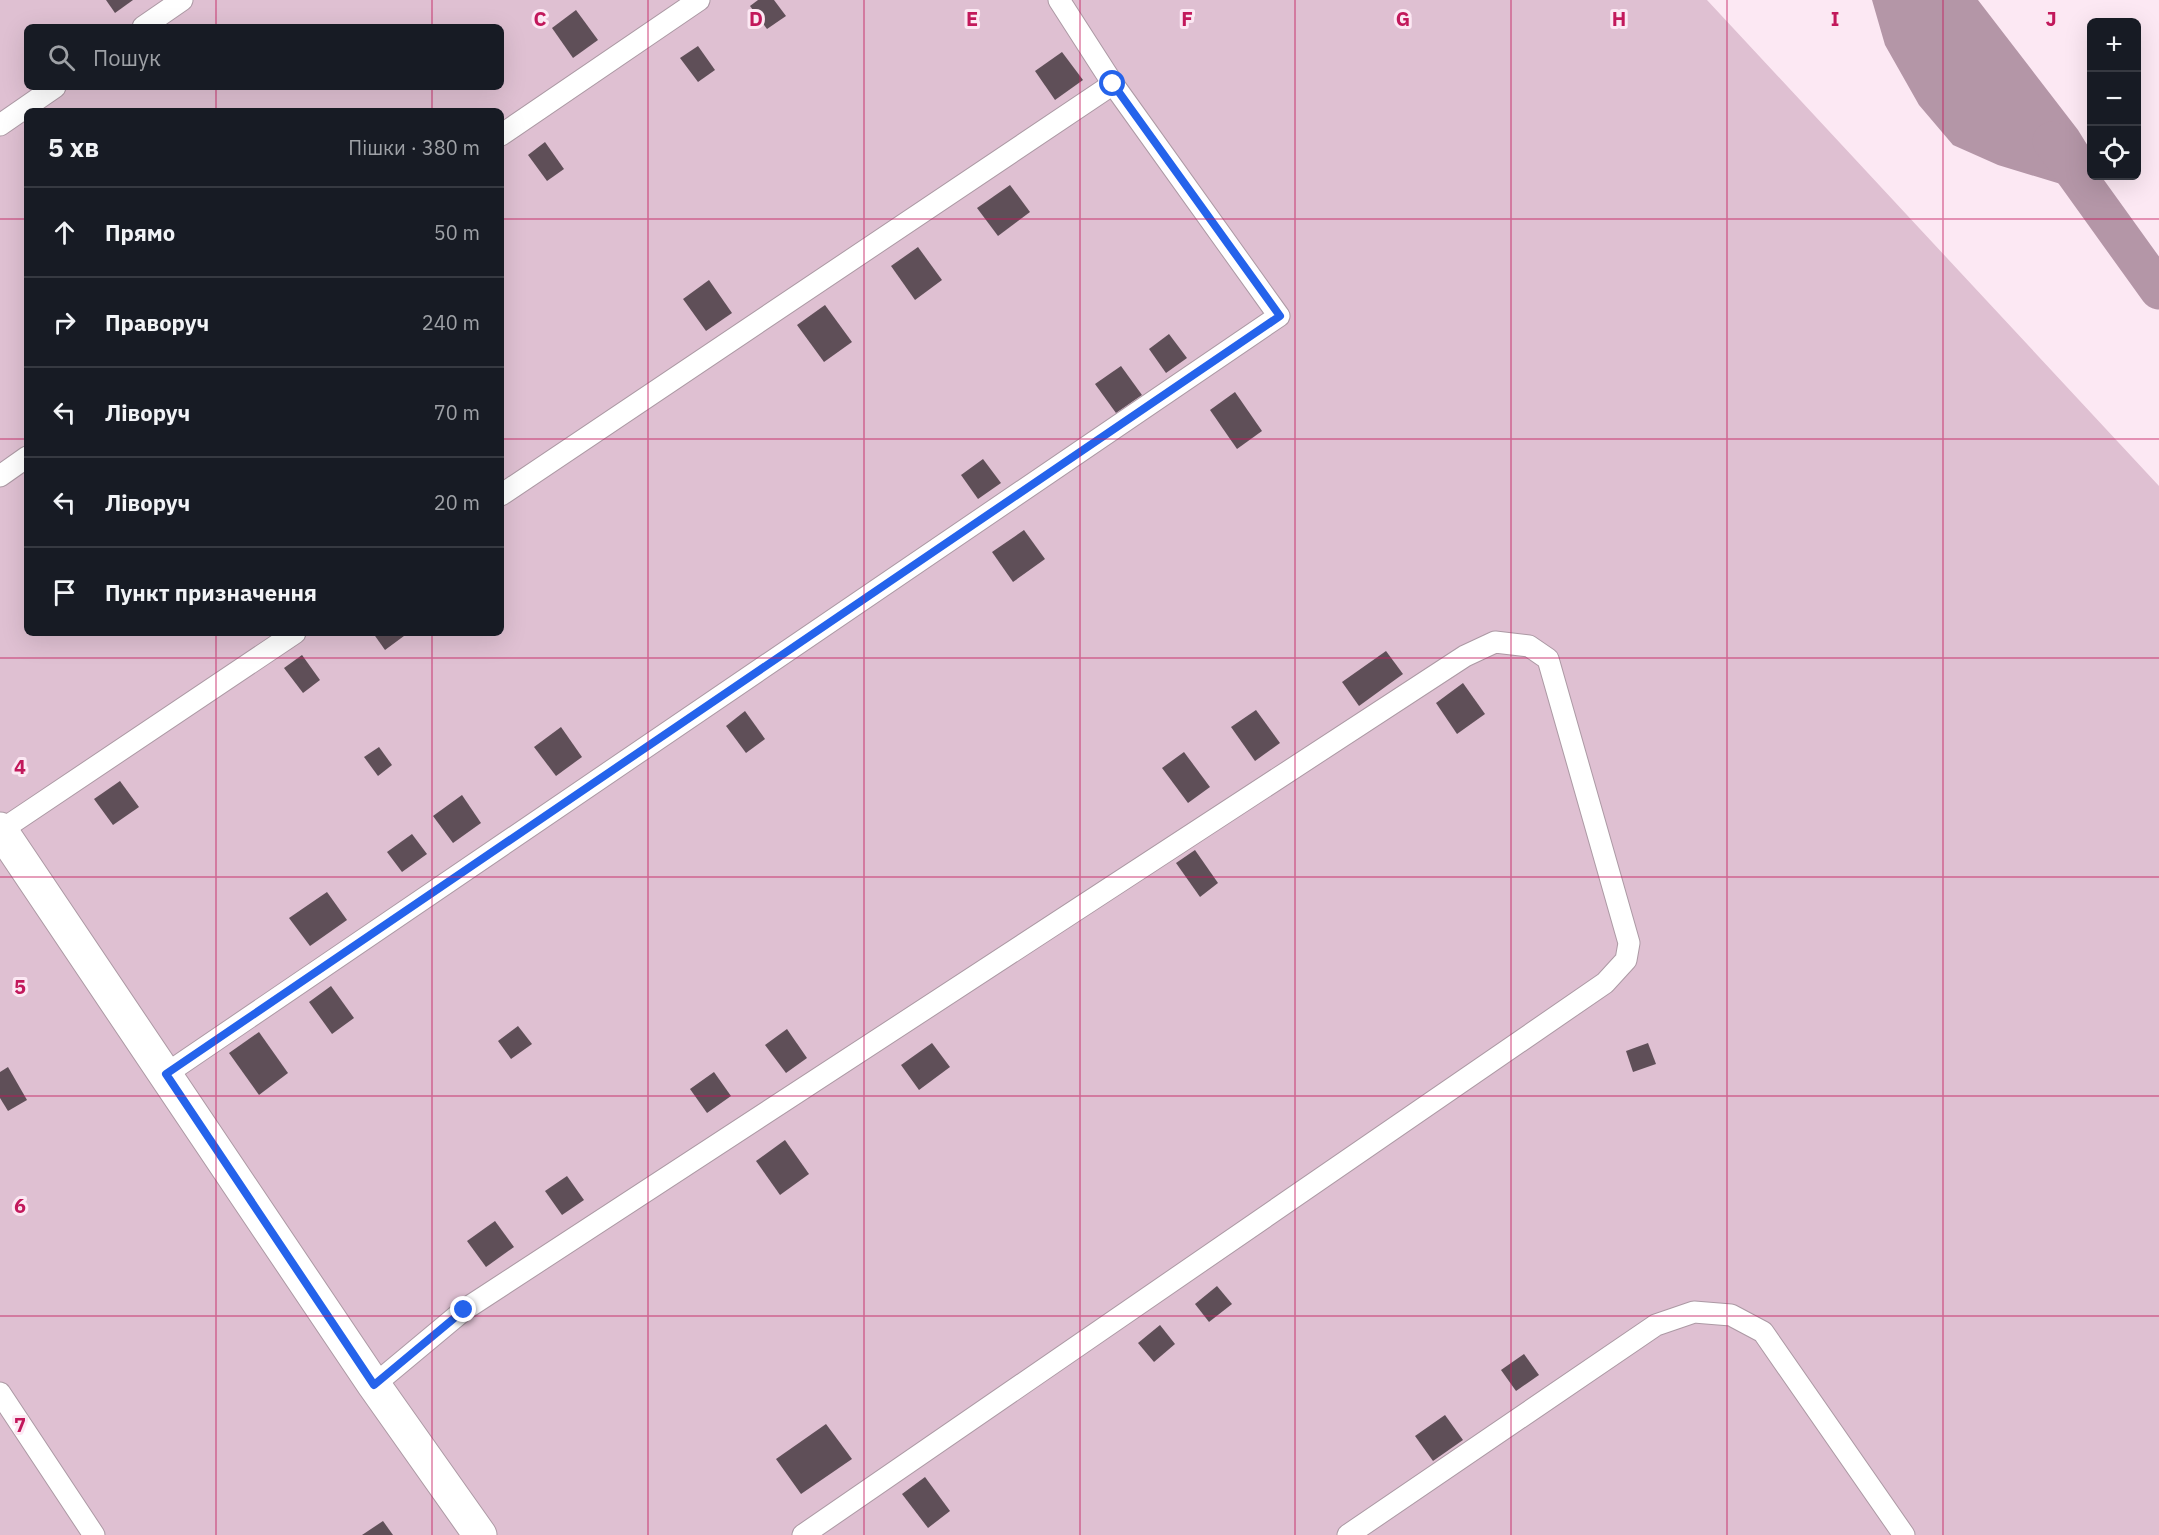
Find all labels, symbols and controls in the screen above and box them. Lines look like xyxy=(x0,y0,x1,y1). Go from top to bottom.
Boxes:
text: C xyxy=(533,5,547,32)
text: D xyxy=(749,5,763,32)
text: E xyxy=(966,5,978,32)
text: F xyxy=(1181,5,1193,32)
text: G xyxy=(1396,5,1410,32)
text: H xyxy=(1612,5,1626,32)
text: I xyxy=(1831,5,1839,32)
text: J xyxy=(2045,5,2057,32)
map controls xyxy=(2087,18,2141,180)
button: + xyxy=(2087,18,2141,72)
search box xyxy=(24,24,504,90)
icon: search xyxy=(45,41,78,74)
text: Пошук xyxy=(93,43,161,72)
route start xyxy=(1099,70,1125,96)
button: − xyxy=(2087,72,2141,126)
button: locate xyxy=(2087,126,2141,180)
text: 5 хв xyxy=(48,130,99,164)
text: Пішки · 380 m xyxy=(348,134,480,161)
icon: ahead xyxy=(48,216,81,249)
text: Прямо xyxy=(105,218,175,247)
text: 50 m xyxy=(434,219,480,246)
icon: right xyxy=(48,306,81,339)
text: Праворуч xyxy=(105,308,209,337)
text: 240 m xyxy=(422,309,480,336)
icon: left xyxy=(48,396,81,429)
text: Ліворуч xyxy=(105,398,190,427)
text: 70 m xyxy=(434,399,480,426)
icon: left xyxy=(48,486,81,519)
text: Ліворуч xyxy=(105,488,190,517)
text: 20 m xyxy=(434,489,480,516)
icon: arrive xyxy=(48,576,81,609)
text: Пункт призначення xyxy=(105,578,317,607)
text: 4 xyxy=(14,753,26,780)
text: 5 xyxy=(14,973,26,1000)
text: 6 xyxy=(14,1192,26,1219)
route end xyxy=(450,1296,476,1322)
text: 7 xyxy=(14,1411,26,1438)

